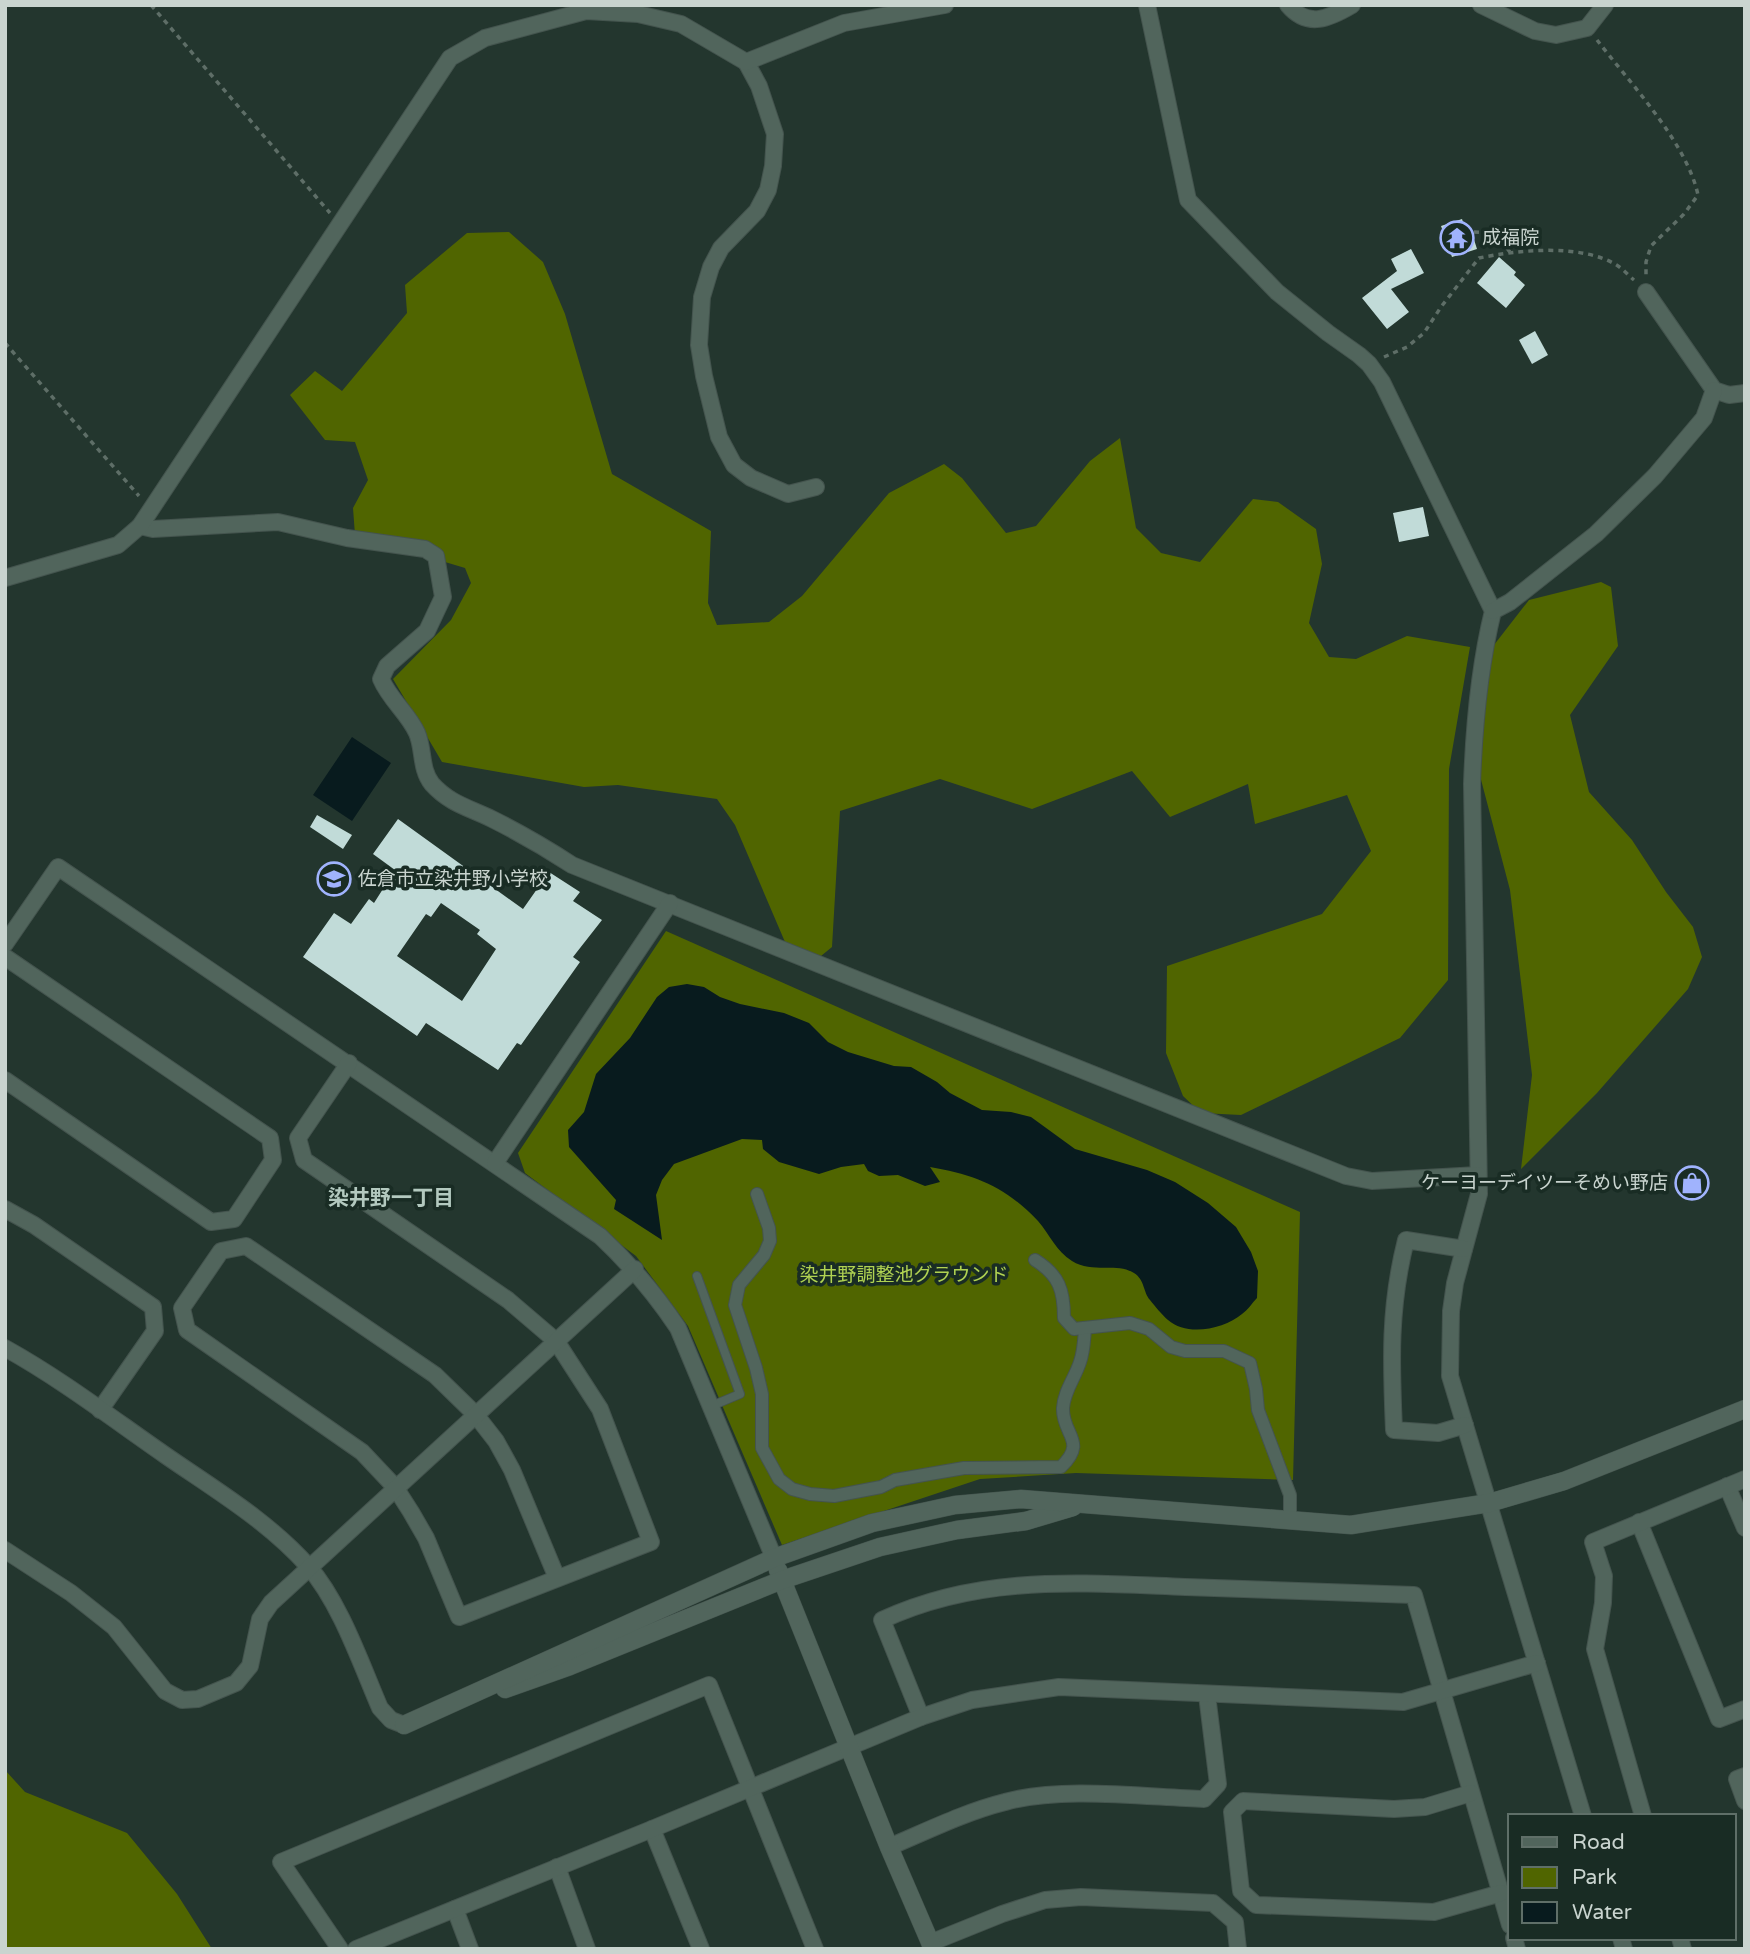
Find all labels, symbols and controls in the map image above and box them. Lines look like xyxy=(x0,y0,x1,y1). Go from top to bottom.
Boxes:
temple icon: 成福院 xyxy=(1438,219,1476,257)
place label: 成福院 xyxy=(1482,227,1539,249)
school or university icon: 佐倉市立染井野小学校 xyxy=(315,860,353,898)
place label: 佐倉市立染井野小学校 xyxy=(358,868,548,890)
shop icon: ケーヨーデイツーそめい野店 xyxy=(1673,1164,1711,1202)
place label: ケーヨーデイツーそめい野店 xyxy=(1421,1172,1668,1194)
district label: 染井野一丁目 xyxy=(328,1186,454,1211)
park label: 染井野調整池グラウンド xyxy=(799,1264,1009,1286)
legend xyxy=(1508,1814,1736,1940)
text: Road xyxy=(1572,1830,1625,1855)
text: Park xyxy=(1572,1865,1617,1890)
text: Water xyxy=(1572,1900,1632,1925)

